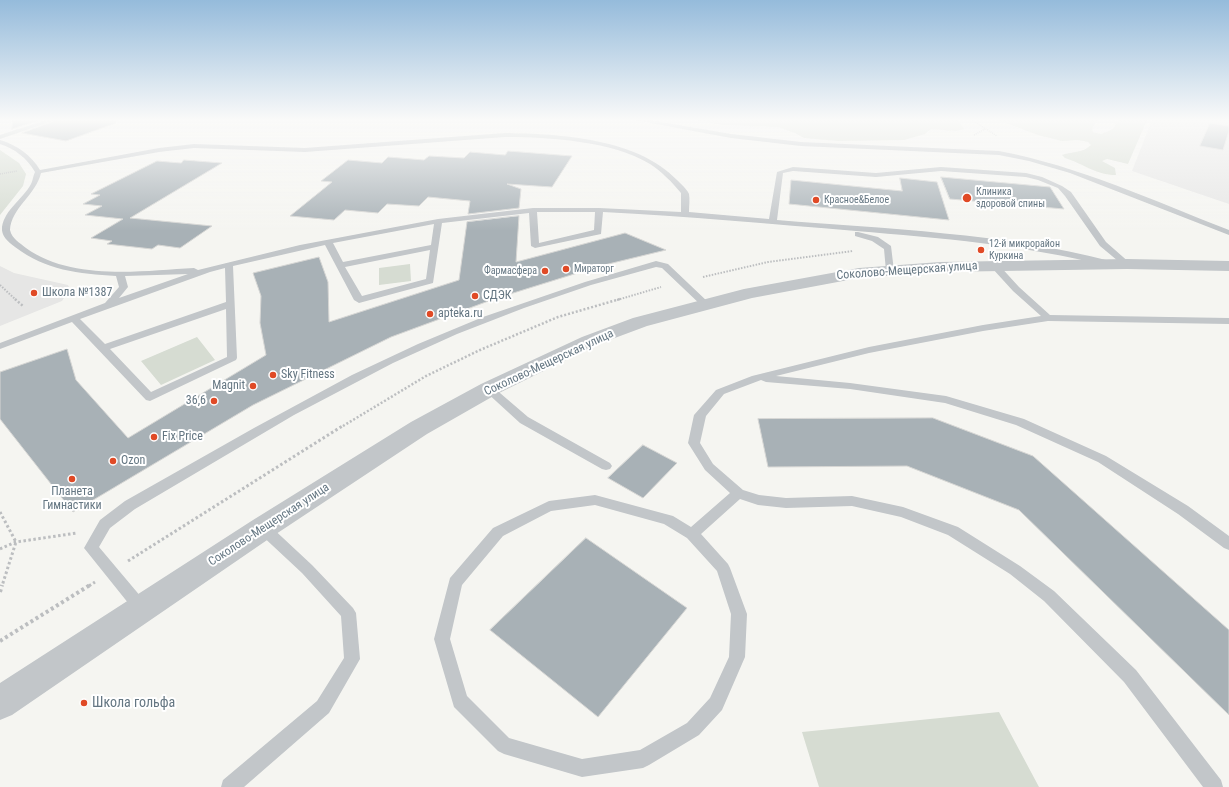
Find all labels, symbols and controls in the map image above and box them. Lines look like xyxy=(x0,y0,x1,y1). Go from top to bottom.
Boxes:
place label: Клиника здоровой спины xyxy=(976,186,1045,210)
marker: Клиника здоровой спины xyxy=(961,192,973,204)
place label: Красное&Белое xyxy=(824,194,889,206)
marker: Красное&Белое xyxy=(811,195,821,205)
place label: 12-й микрорайон Куркина xyxy=(989,238,1060,262)
marker: 12-й микрорайон Куркина xyxy=(976,245,986,255)
street label: Соколово-Мещерская улица xyxy=(836,259,978,283)
place label: Мираторг xyxy=(574,263,614,275)
marker: Мираторг xyxy=(561,264,571,274)
place label: Фармасфера xyxy=(484,265,537,277)
marker: Фармасфера xyxy=(540,266,550,276)
place label: Школа №1387 xyxy=(42,286,112,300)
marker: Школа №1387 xyxy=(29,288,39,298)
place label: СДЭК xyxy=(483,289,512,303)
marker: СДЭК xyxy=(470,291,480,301)
place label: apteka.ru xyxy=(438,307,483,321)
marker: apteka.ru xyxy=(425,309,435,319)
street label: Соколово-Мещерская улица xyxy=(482,327,616,399)
place label: Sky Fitness xyxy=(281,368,335,382)
marker: Sky Fitness xyxy=(268,370,278,380)
place label: Magnit xyxy=(212,379,245,393)
marker: Magnit xyxy=(248,381,258,391)
place label: 36,6 xyxy=(186,394,206,408)
marker: 36,6 xyxy=(209,396,219,406)
place label: Fix Price xyxy=(162,430,203,444)
marker: Fix Price xyxy=(149,432,159,442)
place label: Ozon xyxy=(121,454,145,468)
marker: Ozon xyxy=(108,456,118,466)
marker: Планета Гимнастики xyxy=(67,474,77,484)
street label: Соколово-Мещерская улица xyxy=(206,481,332,569)
place label: Планета Гимнастики xyxy=(42,485,102,513)
place label: Школа гольфа xyxy=(92,695,175,711)
marker: Школа гольфа xyxy=(79,698,89,708)

